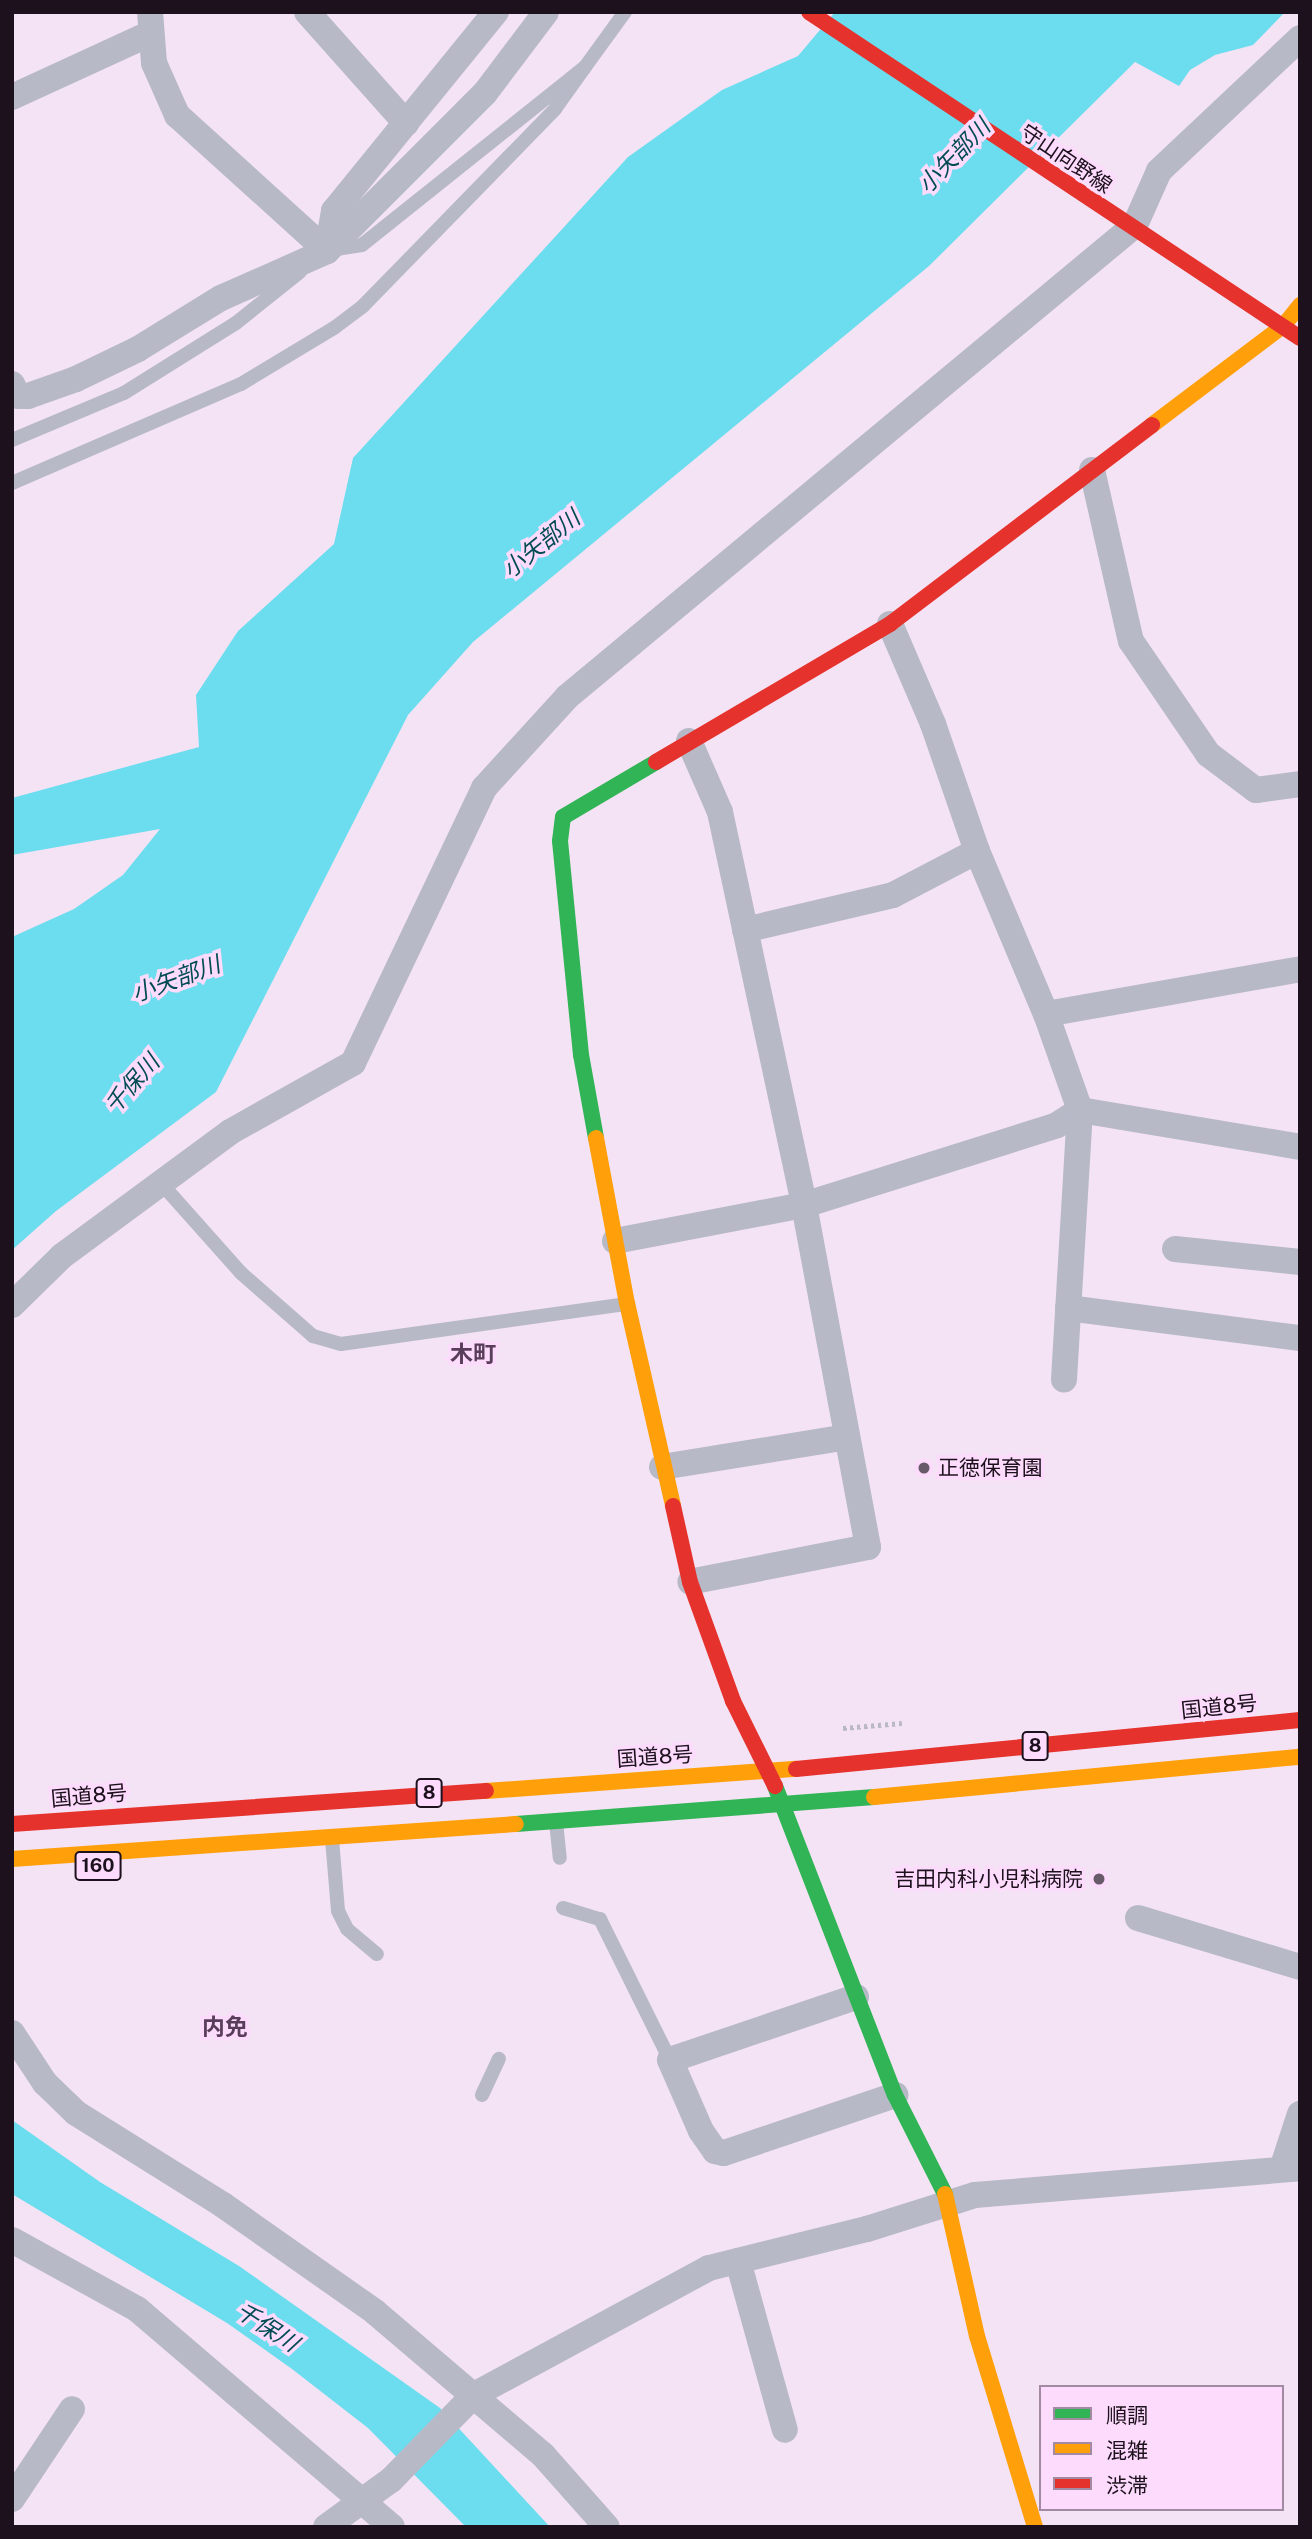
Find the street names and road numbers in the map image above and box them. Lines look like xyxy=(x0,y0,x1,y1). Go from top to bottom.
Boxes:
street label: 守山向野線 xyxy=(1015,119,1117,199)
street label: 国道8号 xyxy=(1180,1690,1258,1724)
road number: 8 xyxy=(1021,1730,1049,1762)
street label: 国道8号 xyxy=(616,1742,694,1772)
road number: 8 xyxy=(415,1778,443,1809)
street label: 国道8号 xyxy=(50,1780,128,1812)
road number: 160 xyxy=(74,1850,122,1882)

